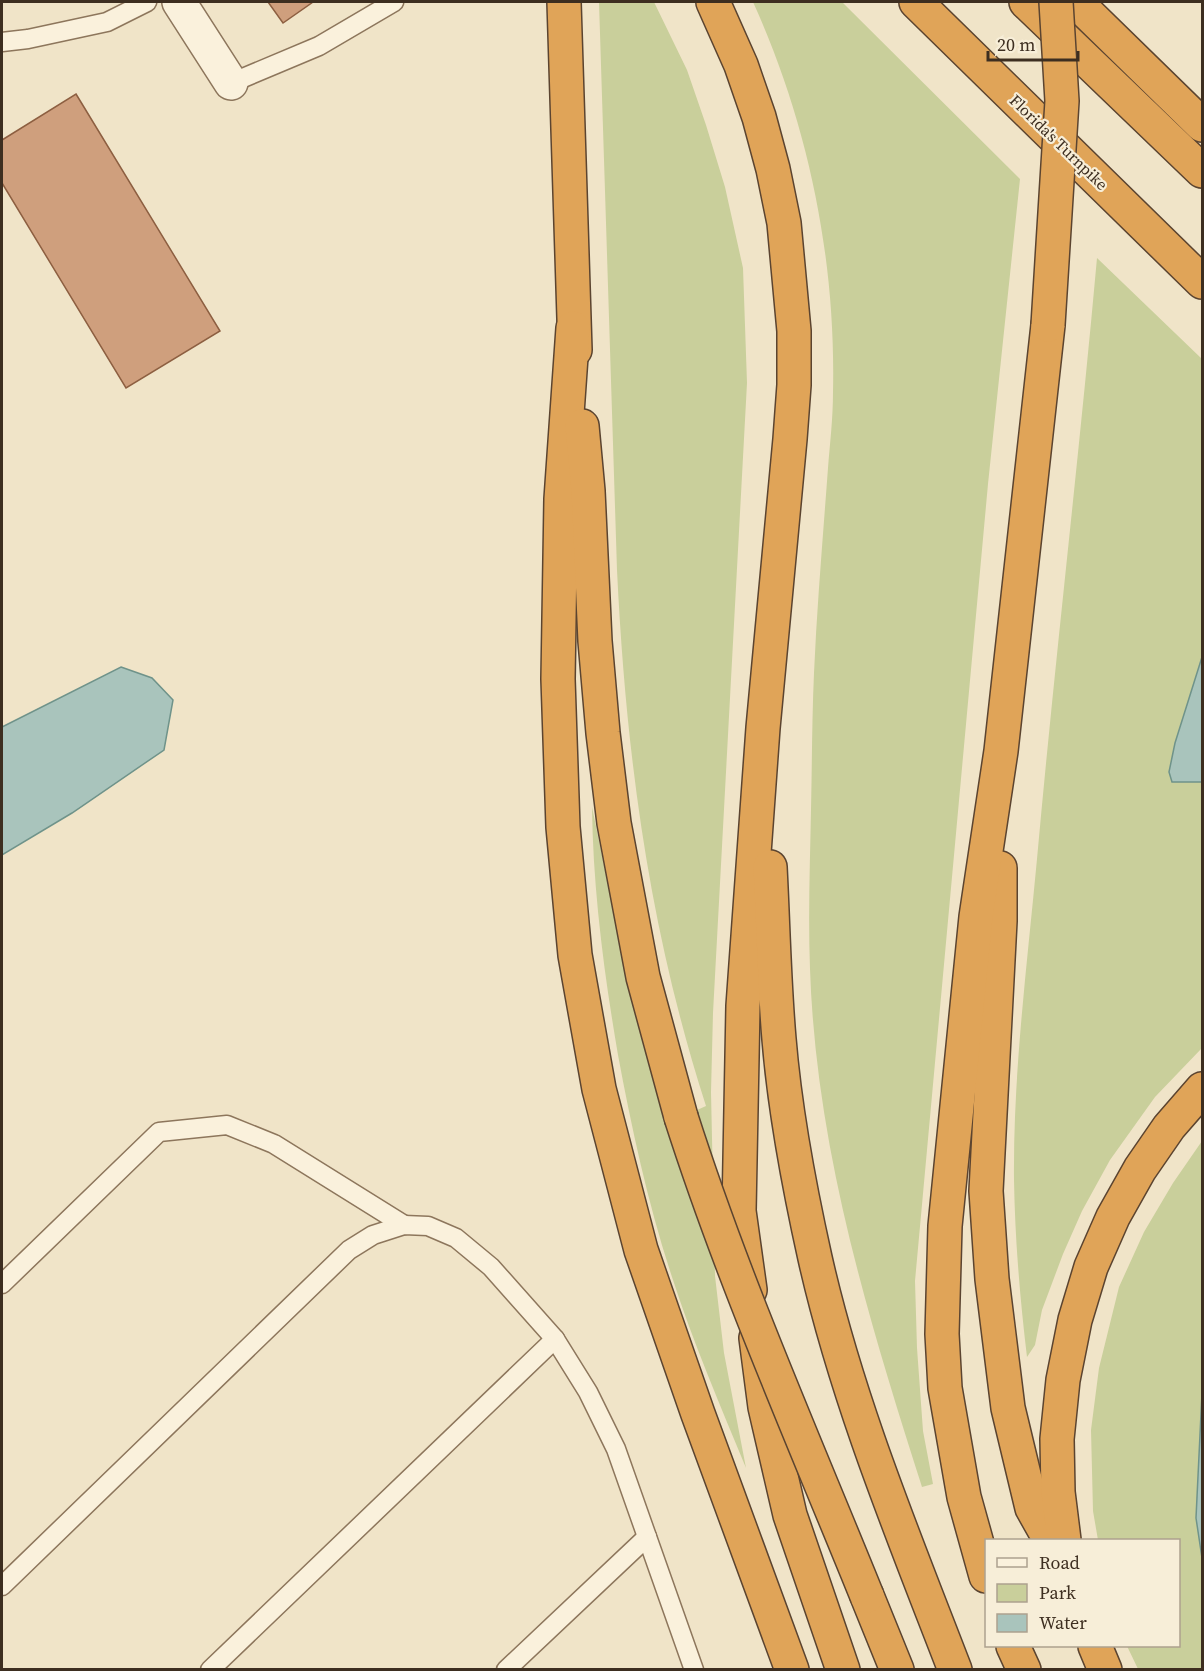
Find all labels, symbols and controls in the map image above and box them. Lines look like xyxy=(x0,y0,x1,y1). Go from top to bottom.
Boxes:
scale bar xyxy=(988,24,1078,62)
text: 20 m xyxy=(997,32,1035,57)
street label: Florida's Turnpike xyxy=(1005,89,1113,195)
legend xyxy=(985,1539,1180,1647)
text: Road xyxy=(1039,1550,1080,1575)
text: Park xyxy=(1039,1580,1076,1605)
text: Water xyxy=(1039,1610,1087,1635)

